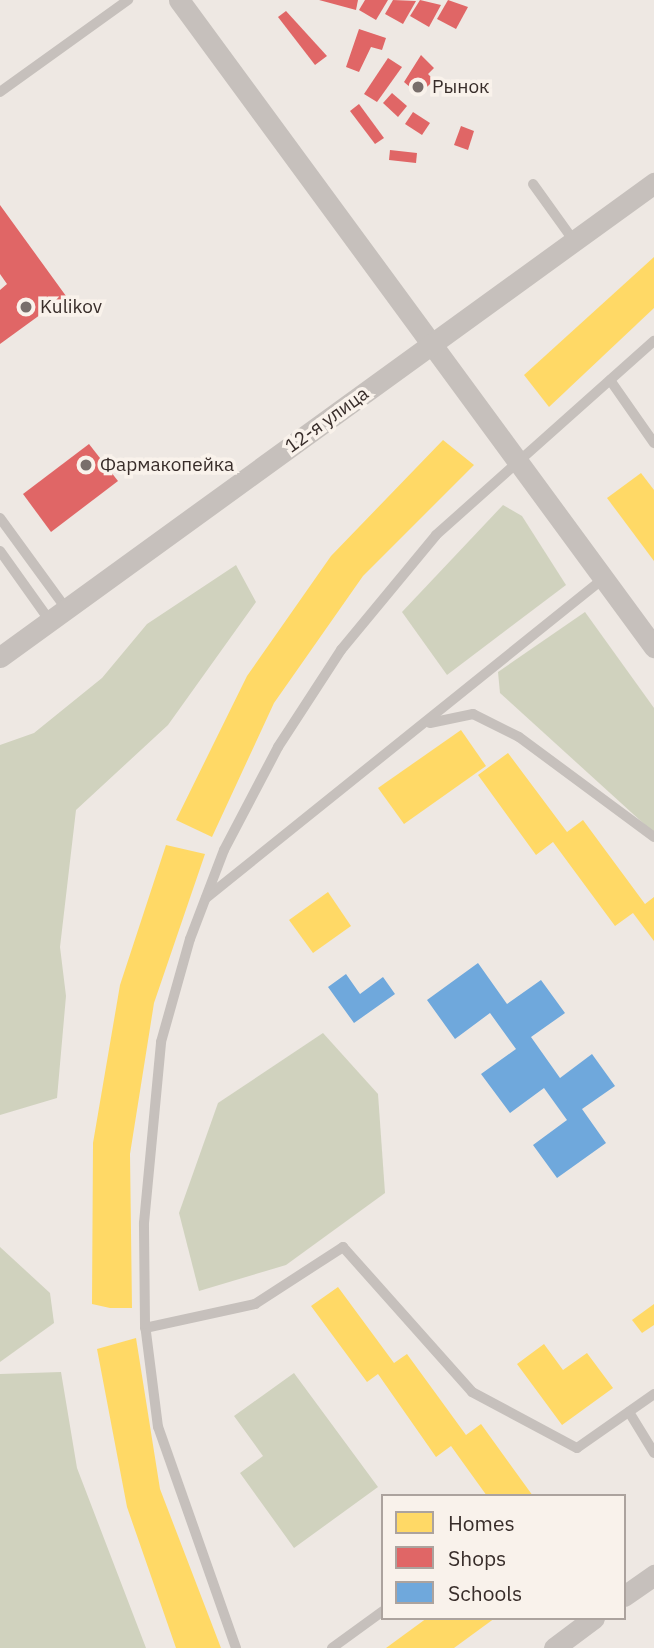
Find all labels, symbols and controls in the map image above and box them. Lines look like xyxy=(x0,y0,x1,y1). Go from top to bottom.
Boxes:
place label: Рынок xyxy=(432,76,490,98)
marker: Рынок xyxy=(410,79,426,95)
place label: Kulikov xyxy=(40,296,102,318)
marker: Kulikov xyxy=(18,299,34,315)
street label: 12-я улица xyxy=(281,382,373,458)
place label: Фармакопейка xyxy=(100,454,234,476)
marker: Фармакопейка xyxy=(78,457,94,473)
legend xyxy=(381,1494,626,1620)
text: Homes xyxy=(448,1509,515,1537)
text: Shops xyxy=(448,1544,506,1572)
text: Schools xyxy=(448,1579,522,1607)

